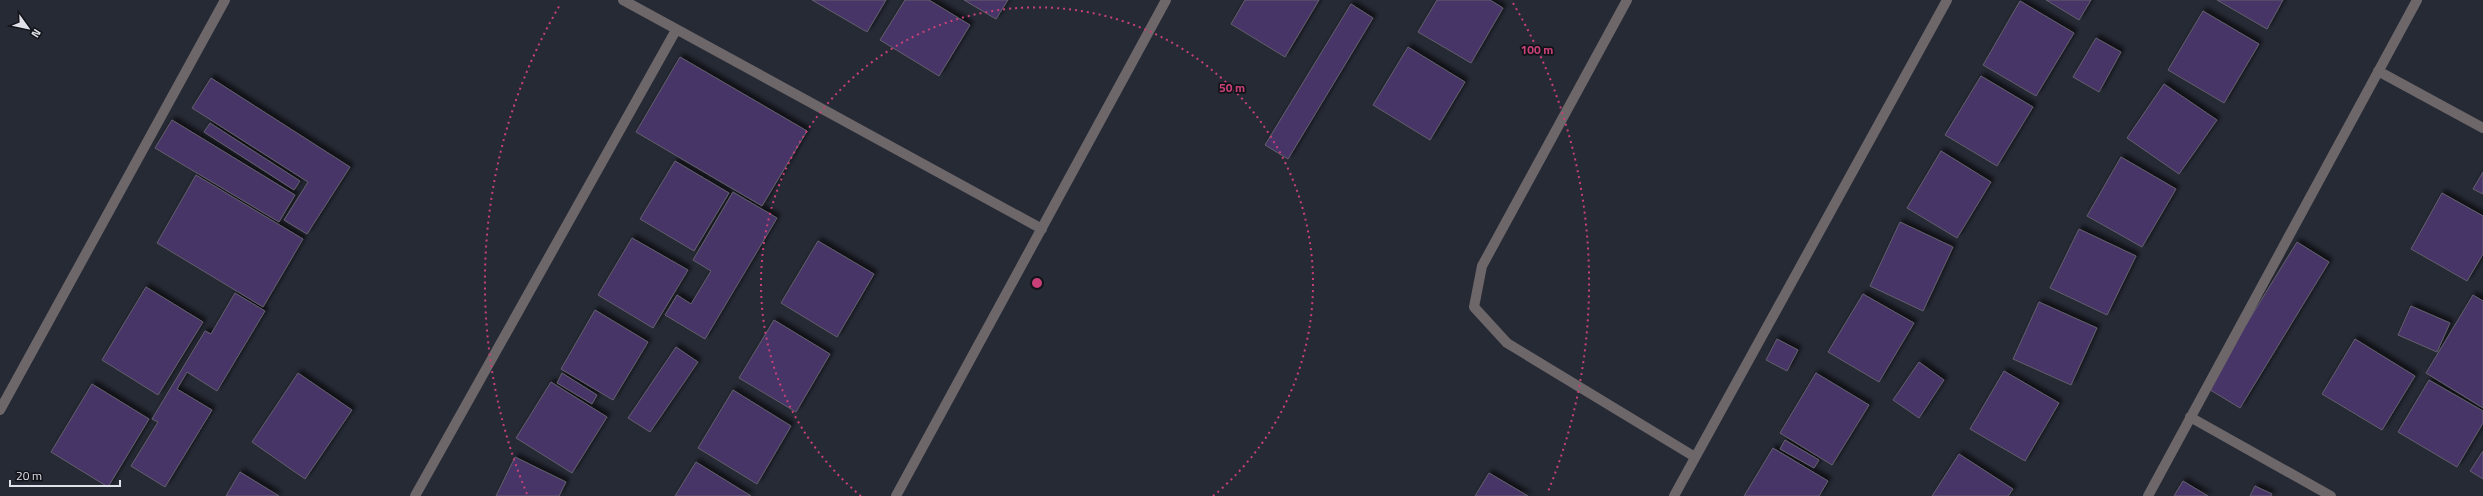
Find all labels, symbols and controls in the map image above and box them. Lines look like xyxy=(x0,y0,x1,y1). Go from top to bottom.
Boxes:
north arrow xyxy=(8,8,48,48)
text: N xyxy=(28,26,45,41)
text: 100 m xyxy=(1521,40,1553,59)
text: 50 m xyxy=(1219,78,1245,97)
centre of rings xyxy=(1030,276,1044,290)
scale bar xyxy=(10,462,120,488)
text: 20 m xyxy=(16,466,42,485)

